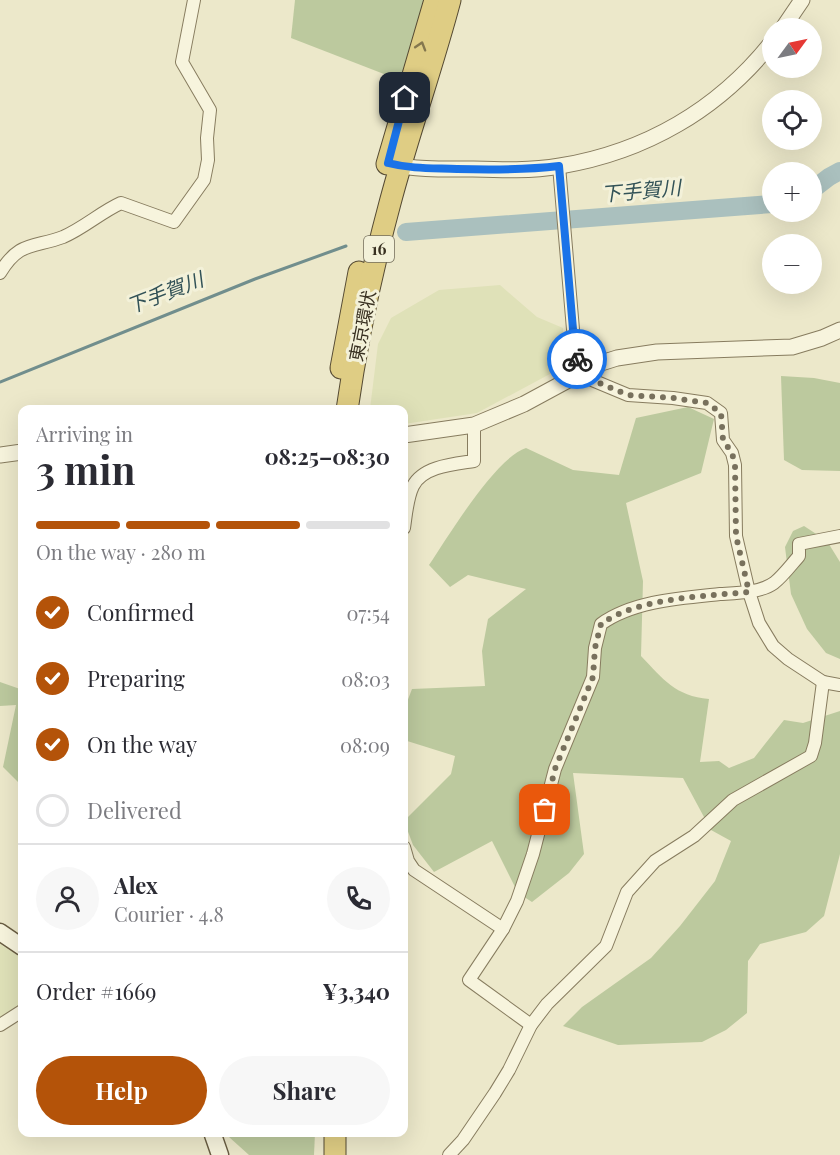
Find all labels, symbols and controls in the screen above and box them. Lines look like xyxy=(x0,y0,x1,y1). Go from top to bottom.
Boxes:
north arrow xyxy=(762,18,822,78)
map controls xyxy=(762,18,822,294)
one-way arrow xyxy=(414,41,426,52)
pin xyxy=(379,72,430,123)
icon: home xyxy=(388,81,421,114)
button: locate xyxy=(762,90,822,150)
button: + xyxy=(762,162,822,222)
water label: 下手賀川 xyxy=(600,172,684,206)
button: − xyxy=(762,234,822,294)
road number: 16 xyxy=(364,236,394,262)
water label: 下手賀川 xyxy=(122,264,209,319)
street label: 東京環状 xyxy=(343,288,381,363)
courier xyxy=(547,329,607,389)
icon: bike xyxy=(561,343,594,376)
text: Arriving in xyxy=(36,420,133,447)
text: 08:25–08:30 xyxy=(264,441,390,471)
text: 3 min xyxy=(36,443,135,495)
text: On the way · 280 m xyxy=(36,538,206,565)
icon: check xyxy=(36,596,69,629)
text: Confirmed xyxy=(87,597,194,627)
text: 07:54 xyxy=(346,599,390,626)
icon: check xyxy=(36,662,69,695)
text: Preparing xyxy=(87,663,185,693)
text: 08:03 xyxy=(341,665,390,692)
icon: check xyxy=(36,728,69,761)
text: On the way xyxy=(87,729,197,759)
text: 08:09 xyxy=(340,731,390,758)
pin xyxy=(519,784,570,835)
icon: bag xyxy=(528,793,561,826)
text: Delivered xyxy=(87,795,182,825)
button: person xyxy=(36,867,99,930)
button: phone xyxy=(327,867,390,930)
text: Alex xyxy=(114,870,158,900)
text: Courier · 4.8 xyxy=(114,900,224,927)
text: Order #1669 xyxy=(36,976,156,1006)
text: ¥3,340 xyxy=(323,976,390,1006)
button: Help xyxy=(36,1056,207,1125)
button: Share xyxy=(219,1056,390,1125)

